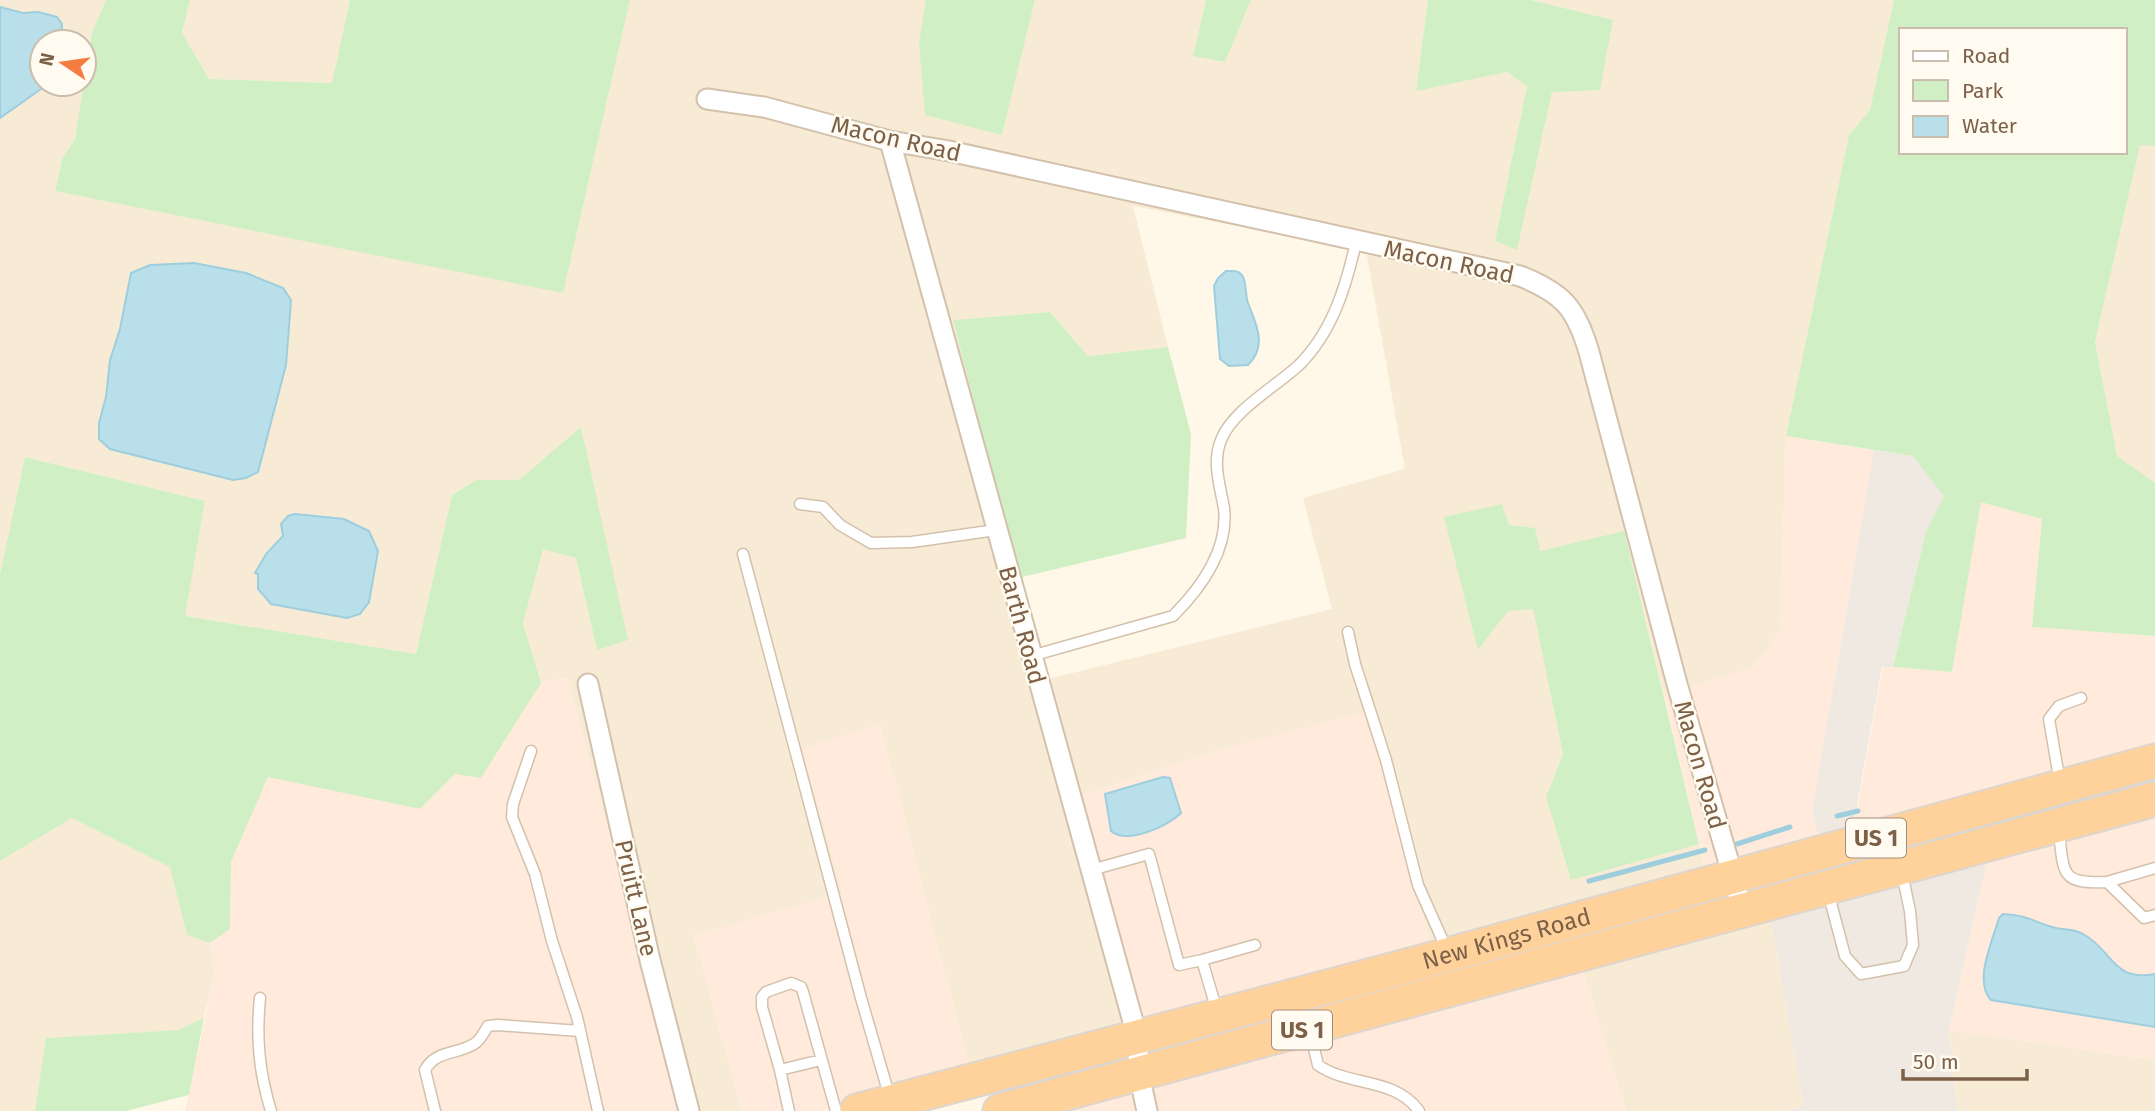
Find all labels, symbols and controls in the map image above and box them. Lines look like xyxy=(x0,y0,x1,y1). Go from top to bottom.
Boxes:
north arrow xyxy=(28,28,98,98)
legend xyxy=(1899,28,2127,154)
text: Road xyxy=(1962,43,2010,69)
text: N xyxy=(34,51,60,68)
text: Park xyxy=(1962,78,2004,104)
street label: Macon Road xyxy=(828,110,964,168)
text: Water xyxy=(1962,113,2017,139)
street label: Macon Road xyxy=(1381,235,1517,289)
street label: Barth Road xyxy=(993,563,1051,687)
street label: Macon Road xyxy=(1668,697,1732,833)
road number: US 1 xyxy=(1846,818,1906,858)
street label: Pruitt Lane xyxy=(609,837,663,959)
street label: New Kings Road xyxy=(1419,902,1594,975)
road number: US 1 xyxy=(1272,1010,1332,1050)
scale bar xyxy=(1903,1038,2027,1082)
text: 50 m xyxy=(1913,1049,1959,1075)

